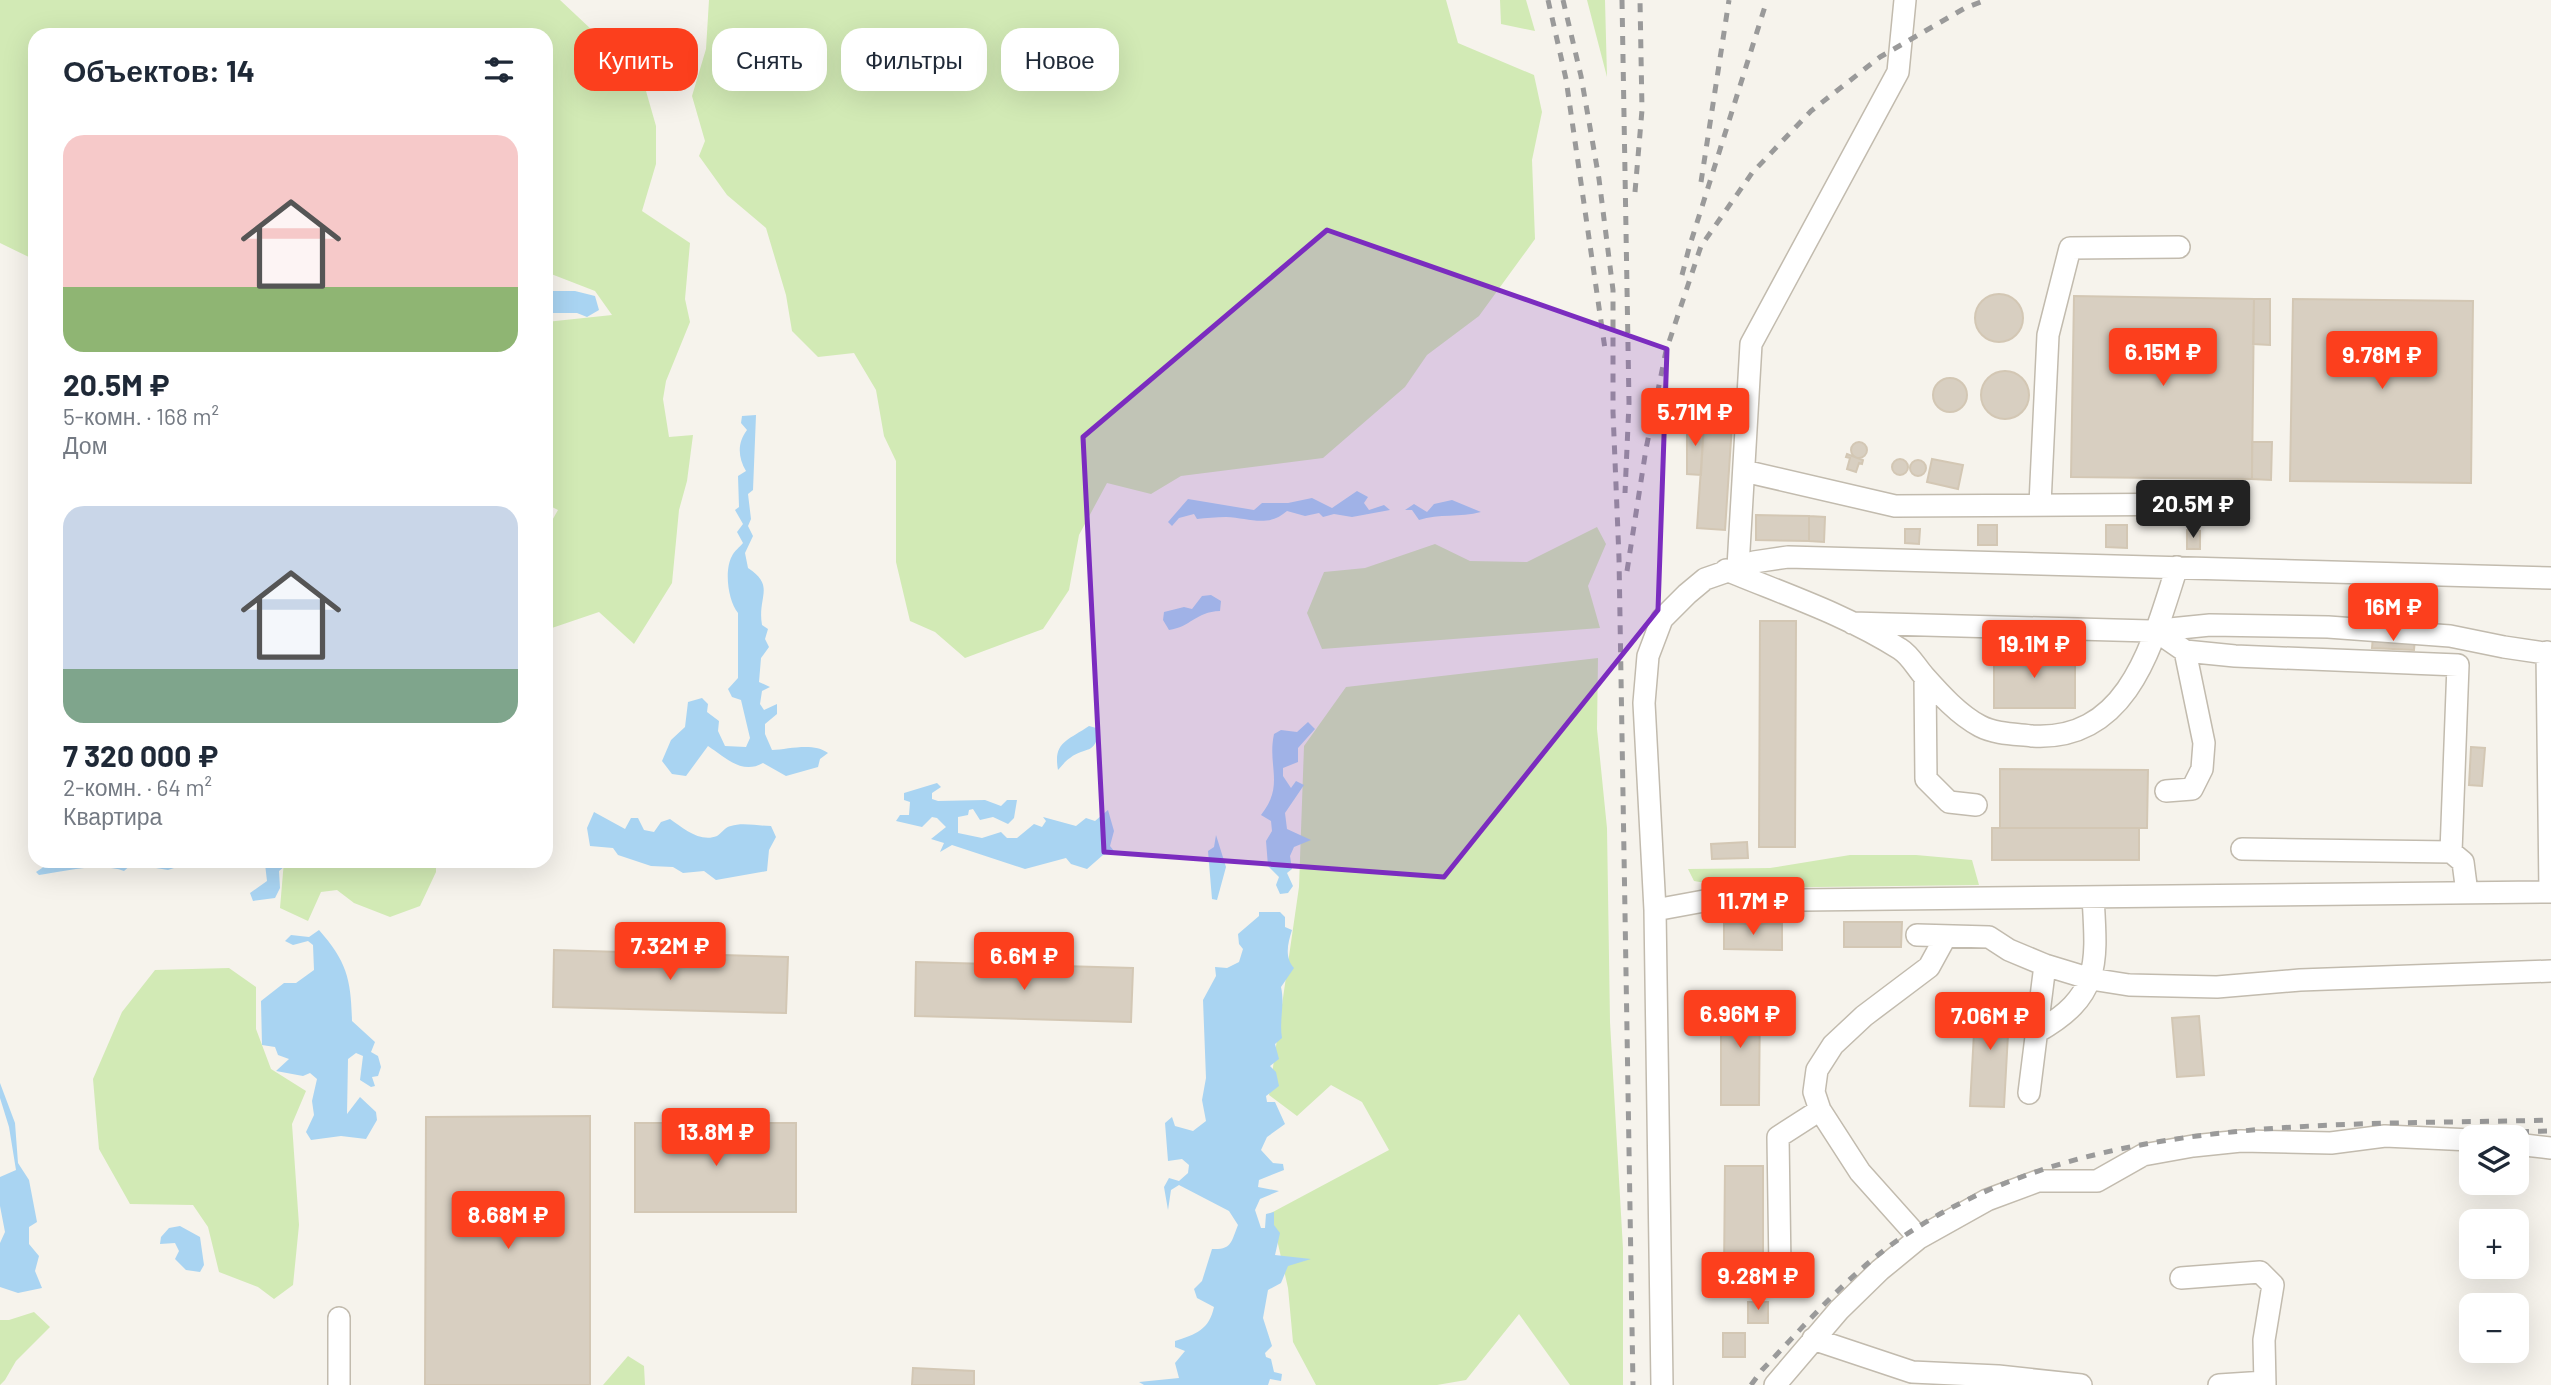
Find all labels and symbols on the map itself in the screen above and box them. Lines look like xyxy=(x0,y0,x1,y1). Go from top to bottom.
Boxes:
pin: 6.15M ₽ xyxy=(2098,328,2228,388)
pin: 9.78M ₽ xyxy=(2317,332,2447,391)
pin: 5.71M ₽ xyxy=(1630,388,1760,448)
pin: 20.5M ₽ xyxy=(2128,480,2258,540)
pin: 16M ₽ xyxy=(2344,584,2442,643)
pin: 19.1M ₽ xyxy=(1969,620,2099,680)
pin: 11.7M ₽ xyxy=(1688,878,1818,937)
pin: 7.32M ₽ xyxy=(605,922,735,982)
pin: 6.6M ₽ xyxy=(967,932,1081,992)
pin: 6.96M ₽ xyxy=(1675,990,1805,1050)
pin: 7.06M ₽ xyxy=(1925,992,2055,1052)
pin: 13.8M ₽ xyxy=(651,1108,781,1168)
pin: 8.68M ₽ xyxy=(443,1192,573,1251)
pin: 9.28M ₽ xyxy=(1693,1252,1823,1312)

